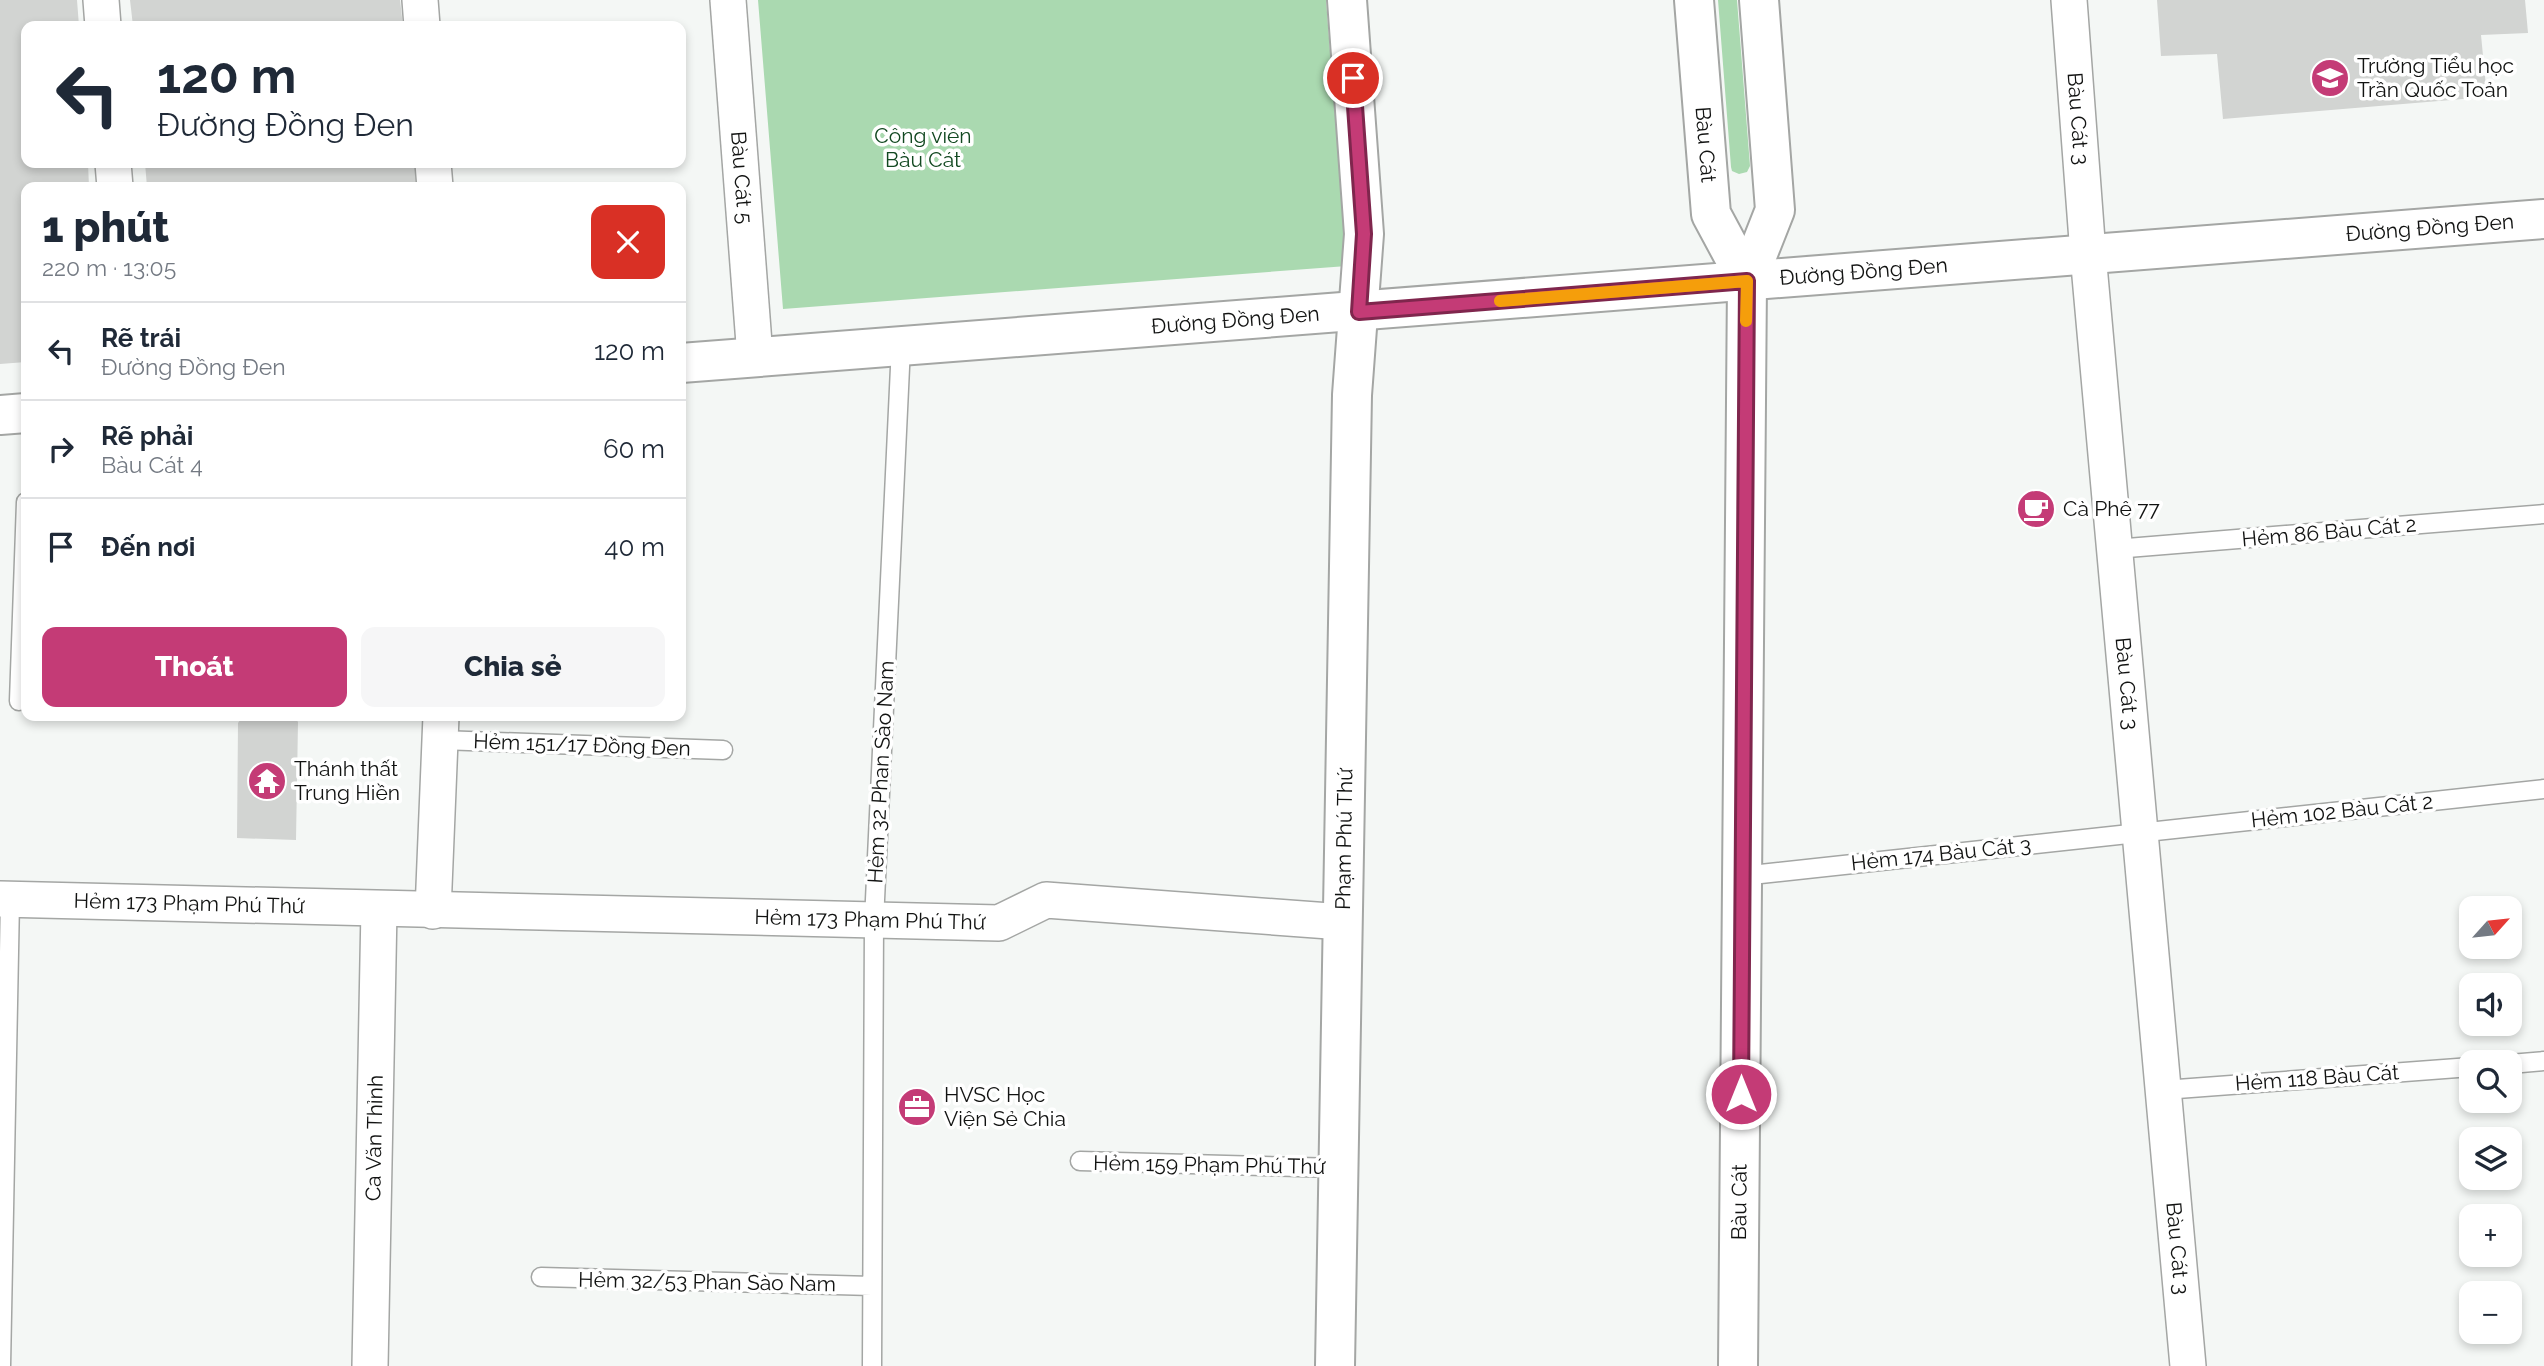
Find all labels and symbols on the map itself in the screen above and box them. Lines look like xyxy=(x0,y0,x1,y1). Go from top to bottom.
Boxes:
pin xyxy=(1323,48,1383,108)
place label: Trường Tiểu học Trần Quốc Toản xyxy=(2357,53,2514,102)
school or university icon: Trường Tiểu học Trần Quốc Toản xyxy=(2309,57,2351,99)
street label: Bàu Cát 3 xyxy=(2062,71,2094,166)
street label: Bàu Cát xyxy=(1691,106,1721,183)
park label: Công viên Bàu Cát xyxy=(874,123,972,172)
street label: Bàu Cát 5 xyxy=(726,130,758,225)
street label: Đường Đồng Đen xyxy=(2345,208,2515,246)
street label: Đường Đồng Đen xyxy=(1778,252,1949,290)
street label: Đường Đồng Đen xyxy=(1150,301,1320,339)
cafe icon: Cà Phê 77 xyxy=(2015,488,2057,530)
place label: Cà Phê 77 xyxy=(2063,496,2160,521)
street label: Hẻm 86 Bàu Cát 2 xyxy=(2241,511,2417,552)
street label: Bàu Cát 3 xyxy=(2111,636,2144,731)
street label: Hẻm 32 Phan Sào Nam xyxy=(862,660,899,884)
street label: Hẻm 151/17 Đồng Đen xyxy=(473,728,691,761)
place label: Thánh thất Trung Hiền xyxy=(294,756,400,805)
temple icon: Thánh thất Trung Hiền xyxy=(246,760,288,802)
street label: Phạm Phú Thứ xyxy=(1330,767,1357,910)
street label: Hẻm 102 Bàu Cát 2 xyxy=(2250,789,2434,832)
street label: Hẻm 174 Bàu Cát 3 xyxy=(1850,832,2032,875)
street label: Hẻm 173 Phạm Phú Thứ xyxy=(73,888,306,918)
north arrow xyxy=(2459,896,2522,959)
street label: Hẻm 173 Phạm Phú Thứ xyxy=(754,904,987,935)
position arrow xyxy=(1704,1057,1778,1131)
street label: Hẻm 118 Bàu Cát xyxy=(2234,1059,2400,1096)
street label: Ca Văn Thỉnh xyxy=(360,1075,388,1201)
place label: HVSC Học Viện Sẻ Chia xyxy=(944,1082,1066,1131)
office icon: HVSC Học Viện Sẻ Chia xyxy=(896,1086,938,1128)
street label: Hẻm 159 Phạm Phú Thứ xyxy=(1093,1150,1327,1179)
street label: Bàu Cát xyxy=(1726,1164,1752,1240)
street label: Bàu Cát 3 xyxy=(2161,1201,2195,1296)
street label: Hẻm 32/53 Phan Sào Nam xyxy=(578,1267,836,1296)

